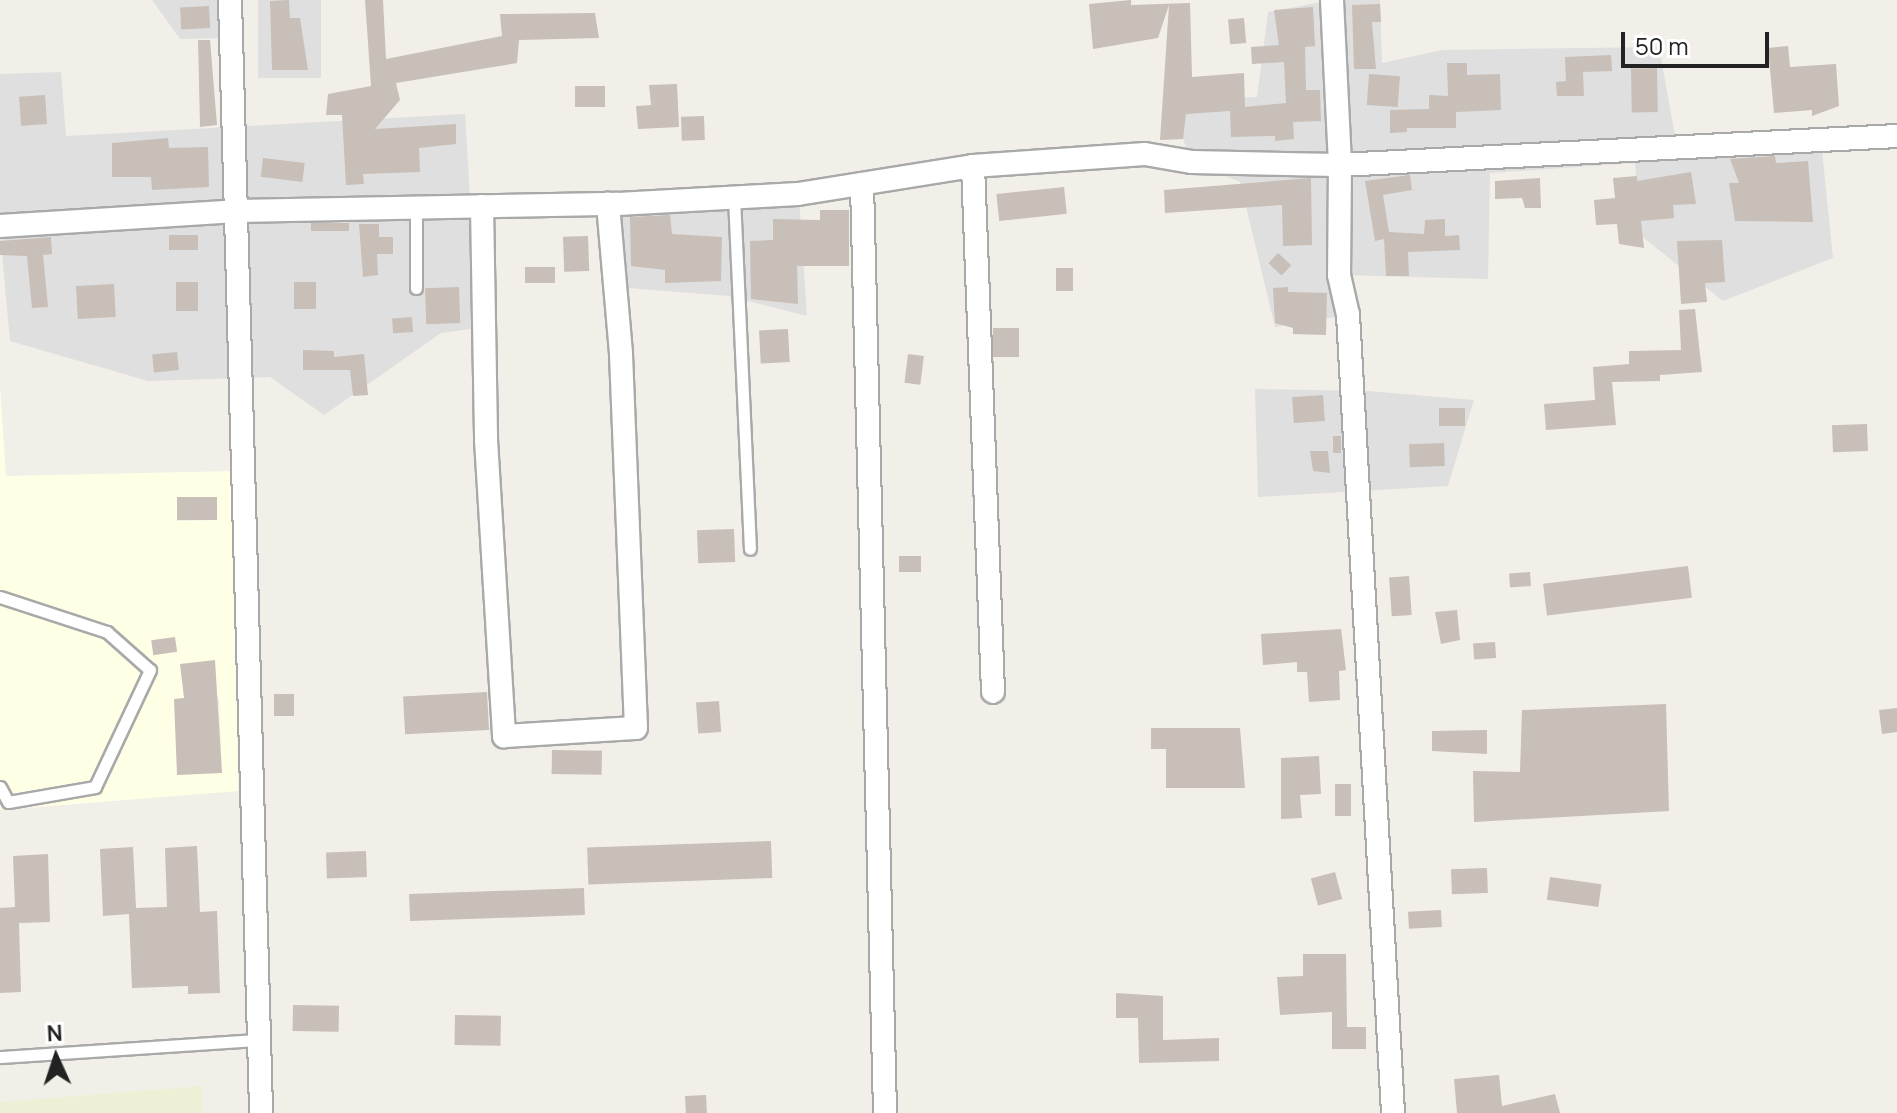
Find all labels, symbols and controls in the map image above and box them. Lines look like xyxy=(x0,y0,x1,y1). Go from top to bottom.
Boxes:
scale bar xyxy=(1625,16,1773,66)
text: 50 m xyxy=(1635,29,1689,62)
north arrow xyxy=(16,1017,96,1097)
text: N xyxy=(46,1018,63,1048)

